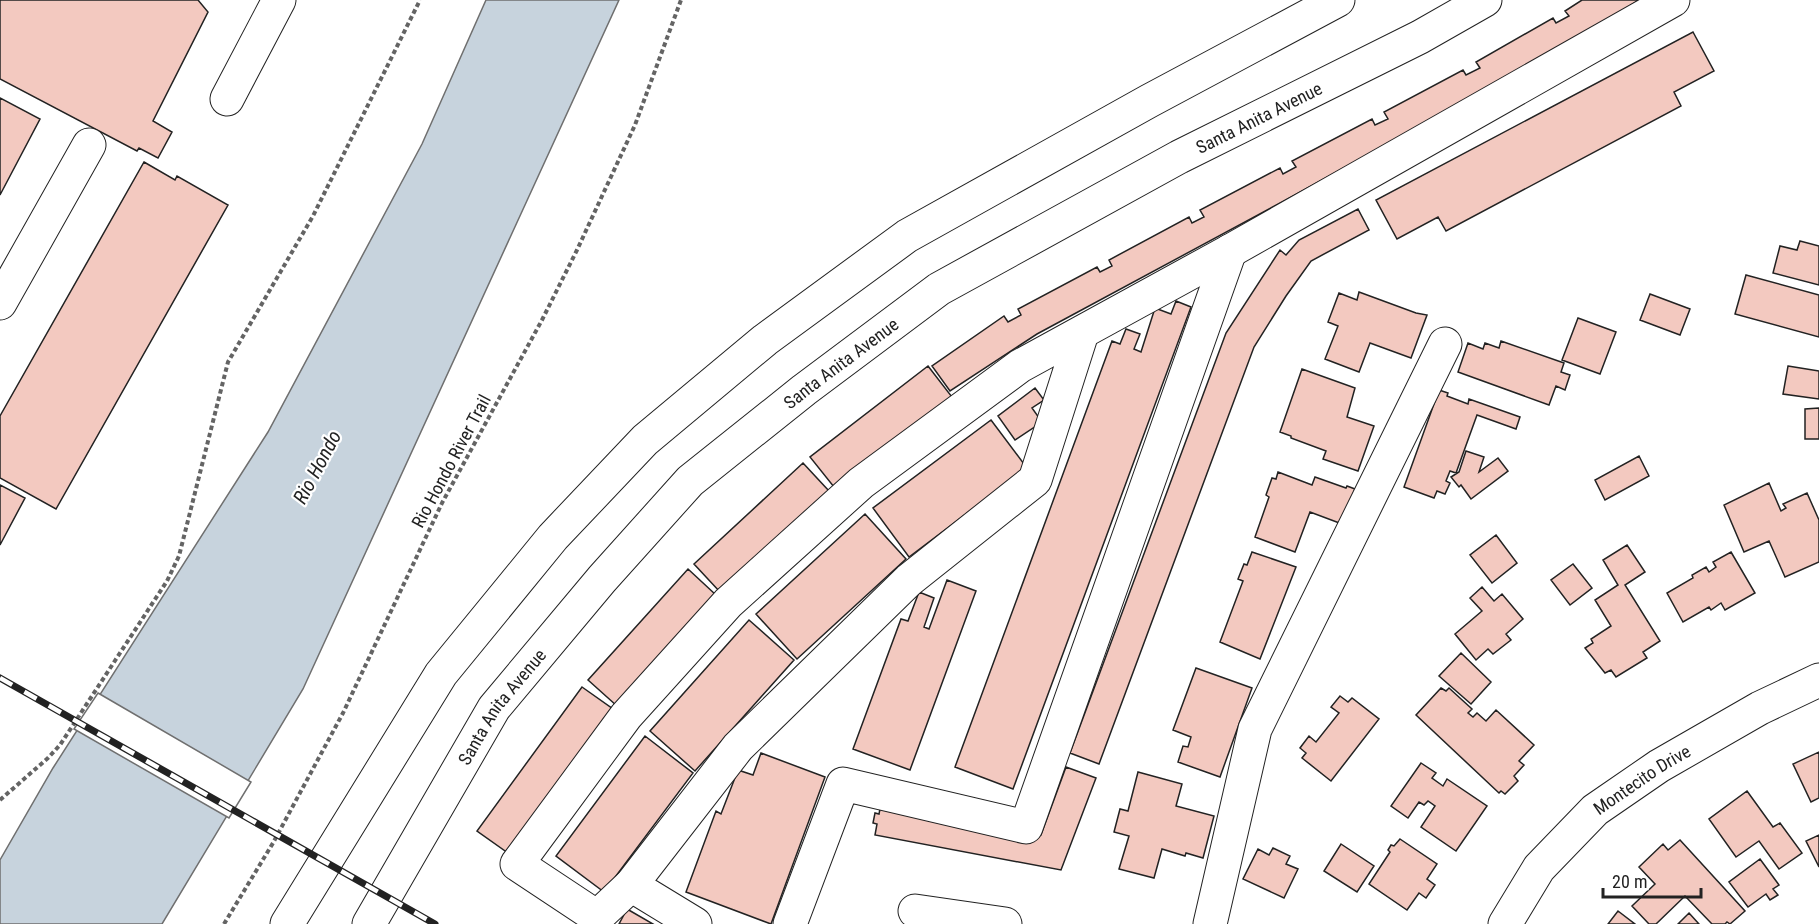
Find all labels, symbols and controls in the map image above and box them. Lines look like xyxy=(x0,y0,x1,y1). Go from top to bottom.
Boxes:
street label: Santa Anita Avenue xyxy=(1192,77,1325,157)
street label: Santa Anita Avenue xyxy=(779,313,902,413)
street label: Rio Hondo River Trail xyxy=(407,391,495,531)
water label: Rio Hondo xyxy=(288,426,346,508)
street label: Santa Anita Avenue xyxy=(453,644,550,768)
street label: Montecito Drive xyxy=(1589,740,1694,819)
scale bar xyxy=(1603,861,1700,899)
text: 20 m xyxy=(1612,871,1647,892)

